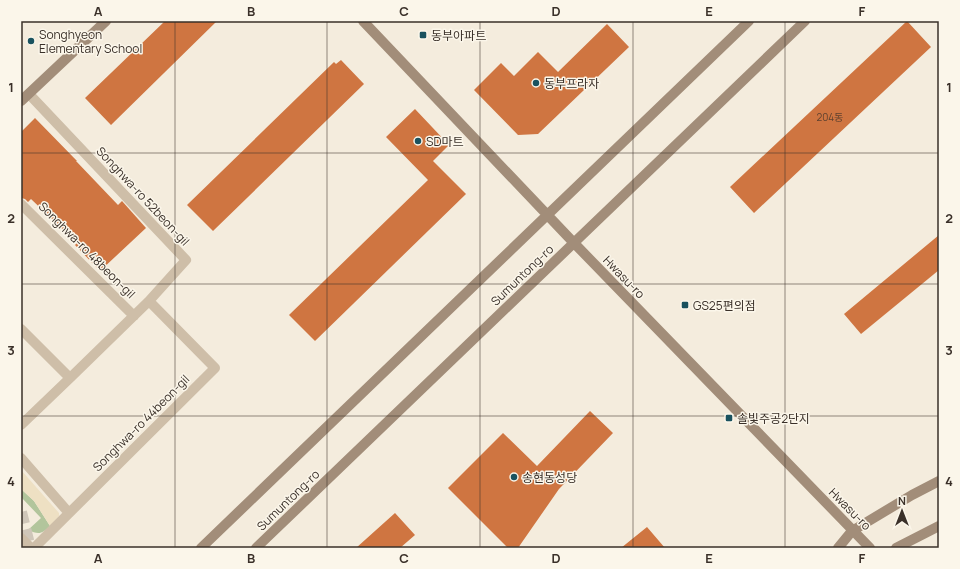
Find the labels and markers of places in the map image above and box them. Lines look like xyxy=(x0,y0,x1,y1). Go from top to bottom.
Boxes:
place label: Songhyeon Elementary School xyxy=(39,26,142,57)
place label: 동부아파트 xyxy=(431,27,486,44)
marker: 동부아파트 xyxy=(418,30,428,40)
marker: Songhyeon Elementary School xyxy=(26,36,36,46)
place label: 동부프라자 xyxy=(544,75,599,92)
marker: 동부프라자 xyxy=(531,78,541,88)
place label: SD마트 xyxy=(426,133,464,150)
marker: SD마트 xyxy=(413,136,423,146)
place label: GS25편의점 xyxy=(693,297,756,314)
marker: GS25편의점 xyxy=(680,300,690,310)
place label: 솔빛주공2단지 xyxy=(737,410,810,427)
marker: 솔빛주공2단지 xyxy=(724,413,734,423)
place label: 송현동성당 xyxy=(522,469,577,486)
marker: 송현동성당 xyxy=(509,472,519,482)

